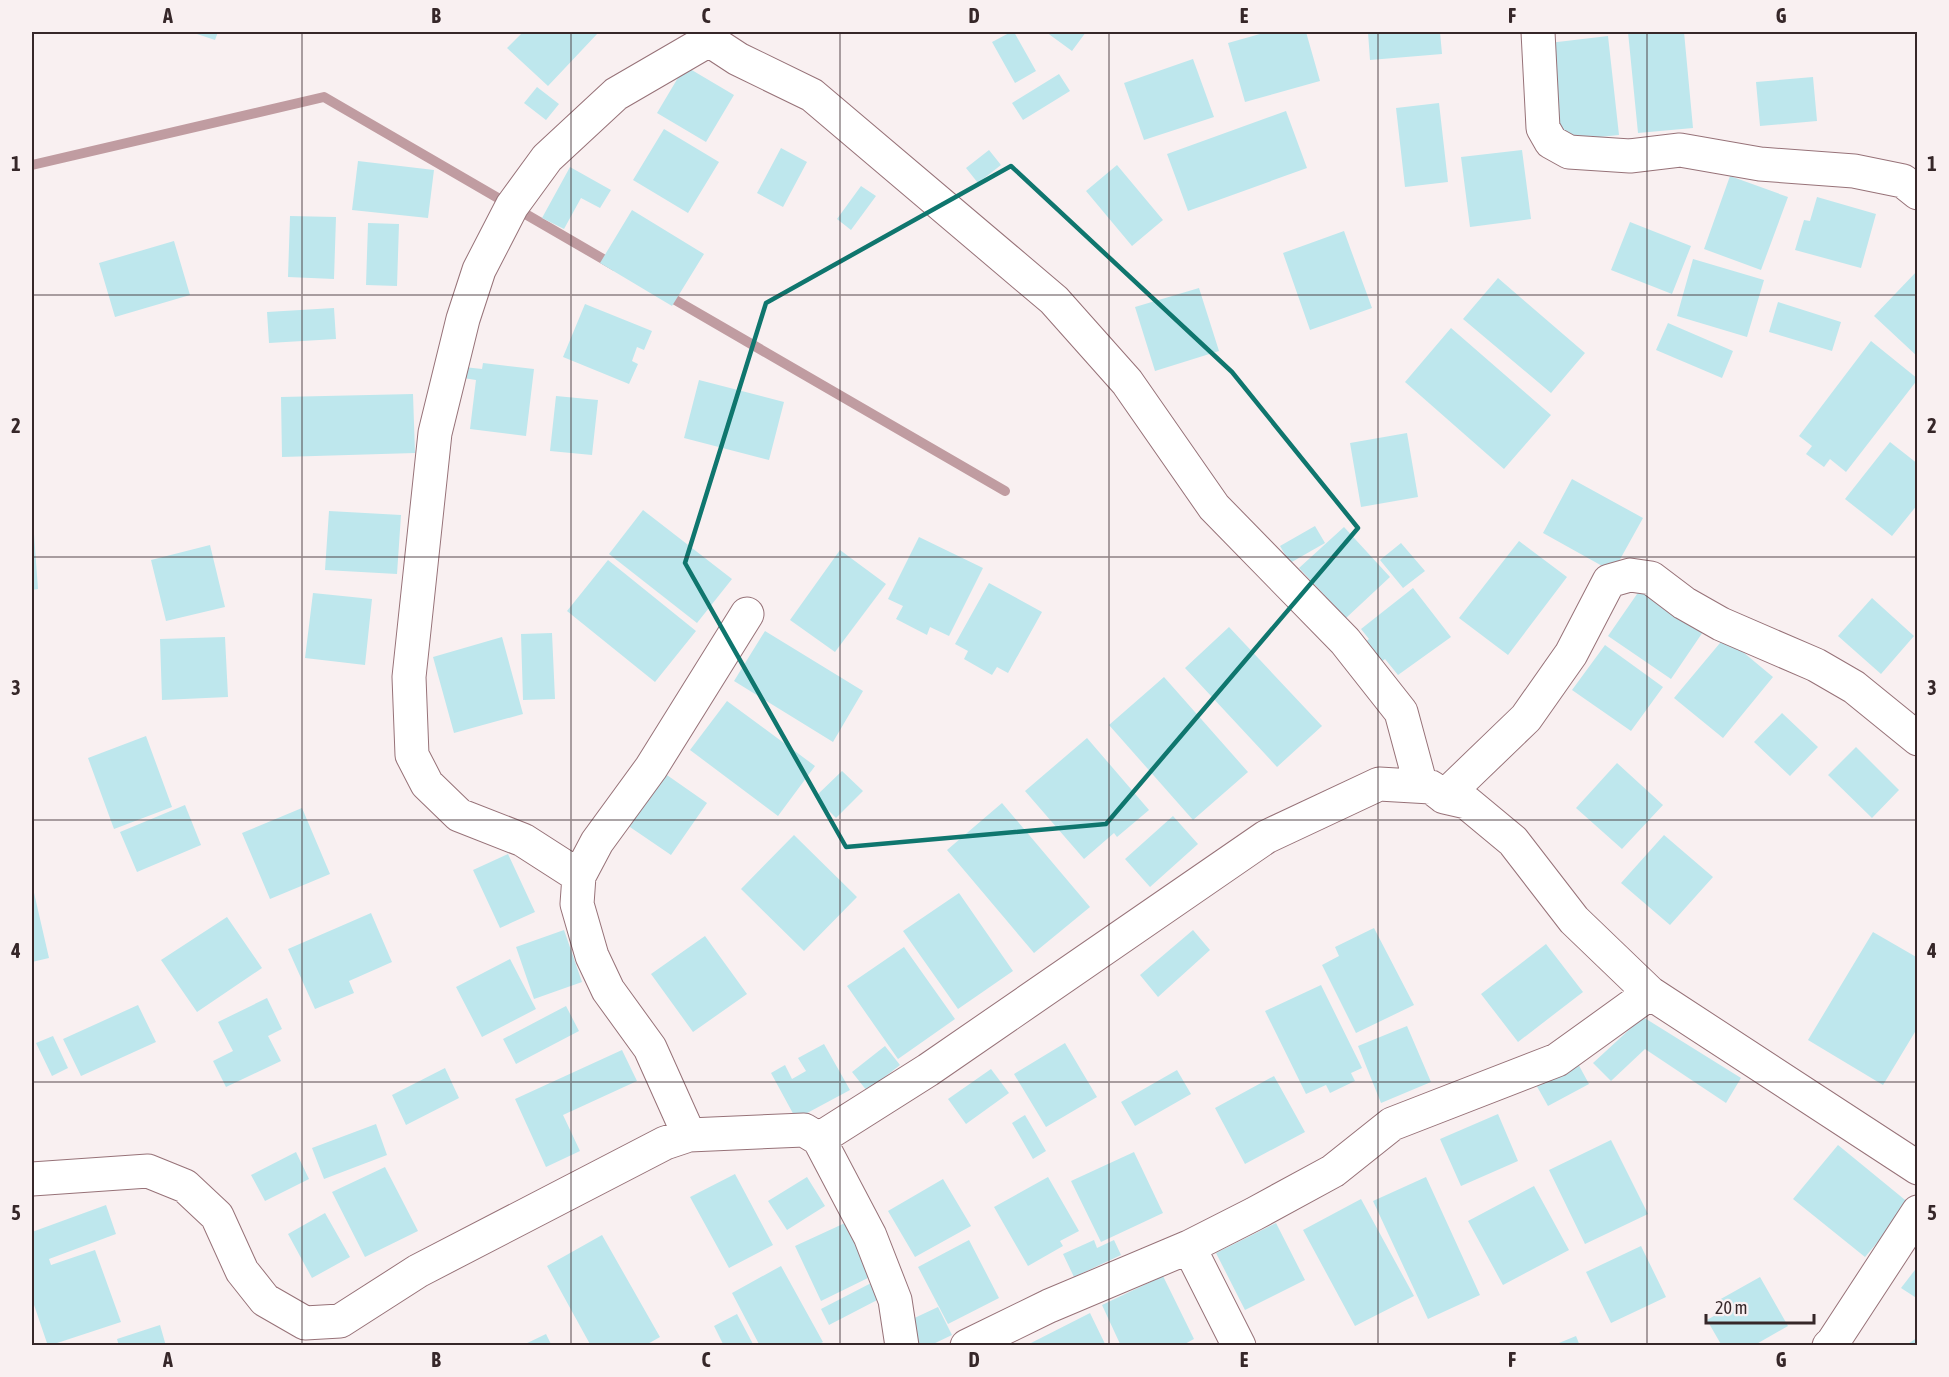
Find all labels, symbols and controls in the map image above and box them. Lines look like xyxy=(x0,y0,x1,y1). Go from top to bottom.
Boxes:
text: A xyxy=(162,4,173,27)
text: B xyxy=(431,4,441,27)
text: C xyxy=(702,4,711,27)
text: D xyxy=(968,4,980,27)
text: E xyxy=(1240,4,1249,27)
text: F xyxy=(1508,4,1516,27)
text: G xyxy=(1776,4,1787,27)
text: 1 xyxy=(11,152,21,175)
text: 1 xyxy=(1927,152,1937,175)
text: 2 xyxy=(11,414,21,437)
text: 2 xyxy=(1927,414,1937,437)
text: 3 xyxy=(11,676,21,699)
text: 3 xyxy=(1927,676,1937,699)
text: 4 xyxy=(10,939,21,962)
text: 4 xyxy=(1926,939,1937,962)
text: 5 xyxy=(11,1201,21,1224)
text: 5 xyxy=(1927,1201,1937,1224)
scale bar xyxy=(1706,1287,1814,1325)
text: 20 m xyxy=(1715,1297,1747,1318)
text: A xyxy=(162,1348,173,1371)
text: B xyxy=(431,1348,441,1371)
text: C xyxy=(702,1348,711,1371)
text: D xyxy=(968,1348,980,1371)
text: E xyxy=(1240,1348,1249,1371)
text: F xyxy=(1508,1348,1516,1371)
text: G xyxy=(1776,1348,1787,1371)

